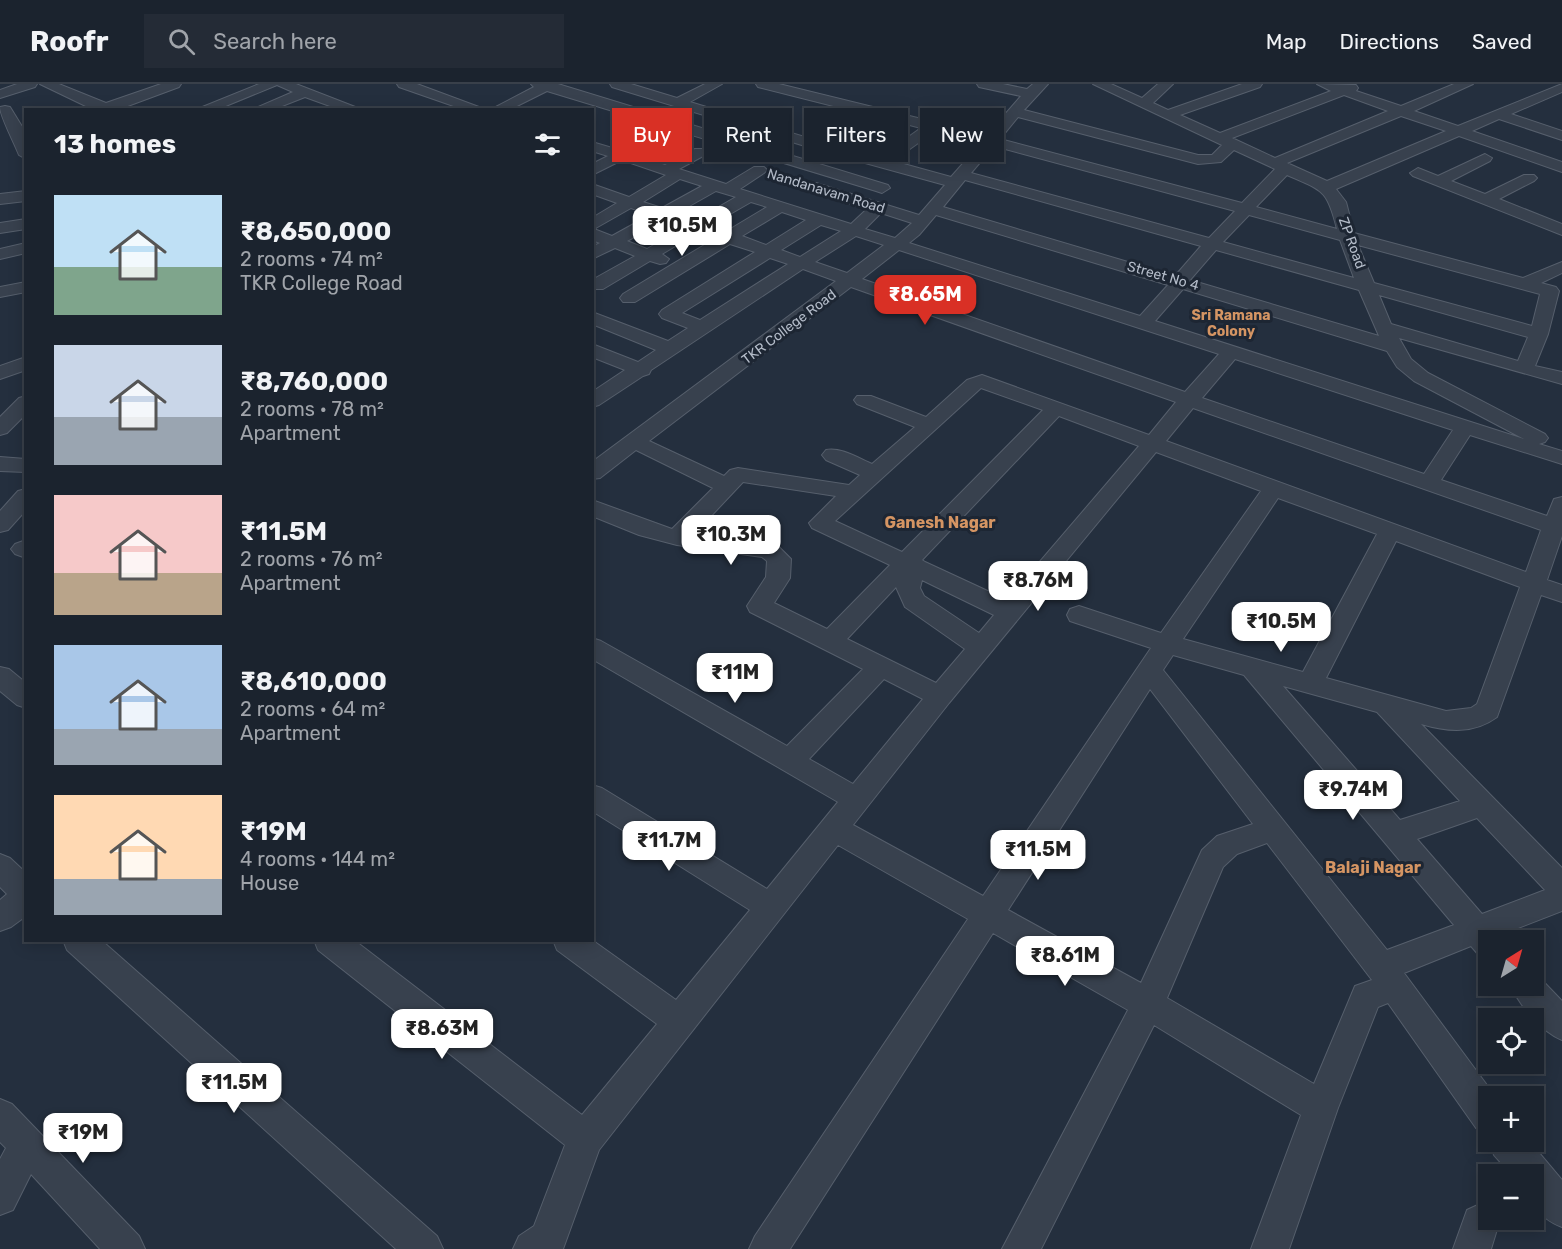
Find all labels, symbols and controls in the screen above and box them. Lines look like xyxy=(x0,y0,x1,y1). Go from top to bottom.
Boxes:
search box xyxy=(144,14,564,68)
text: Roofr xyxy=(30,25,108,58)
icon: search xyxy=(165,25,198,58)
text: Search here xyxy=(213,28,337,55)
text: Map xyxy=(1266,29,1307,54)
text: Directions xyxy=(1340,29,1439,54)
text: Saved xyxy=(1472,29,1532,54)
chip: Buy xyxy=(612,108,692,162)
chip: Rent xyxy=(704,108,792,162)
chip: Filters xyxy=(804,108,908,162)
chip: New xyxy=(920,108,1004,162)
icon: filters xyxy=(531,128,564,161)
text: 13 homes xyxy=(54,129,176,160)
street label: Nandanavam Road xyxy=(765,165,887,217)
pin: ₹10.5M xyxy=(633,206,731,257)
text: ₹10.5M xyxy=(647,213,717,237)
street label: ZP Road xyxy=(1335,215,1369,271)
text: ₹8,650,000 xyxy=(240,216,391,247)
icon: home xyxy=(102,219,174,291)
text: 2 rooms · 74 m² xyxy=(240,247,383,271)
street label: Street No 4 xyxy=(1125,258,1201,294)
text: TKR College Road xyxy=(240,271,403,295)
pin: ₹8.65M xyxy=(876,275,974,326)
text: ₹8.65M xyxy=(888,282,962,306)
street label: TKR College Road xyxy=(738,286,840,368)
district label: Sri Ramana Colony xyxy=(1192,307,1270,340)
text: ₹8,760,000 xyxy=(240,366,388,397)
icon: home xyxy=(102,369,174,441)
text: 2 rooms · 78 m² xyxy=(240,397,384,421)
text: Apartment xyxy=(240,421,341,445)
district label: Ganesh Nagar xyxy=(884,513,996,532)
pin: ₹10.3M xyxy=(682,515,780,566)
text: ₹11.5M xyxy=(240,516,327,547)
icon: home xyxy=(102,519,174,591)
text: ₹10.3M xyxy=(696,522,766,546)
text: 2 rooms · 76 m² xyxy=(240,547,383,571)
pin: ₹8.76M xyxy=(989,561,1087,612)
text: ₹8.76M xyxy=(1002,568,1074,592)
text: Apartment xyxy=(240,571,341,595)
pin: ₹10.5M xyxy=(1232,602,1330,653)
text: ₹10.5M xyxy=(1246,609,1316,633)
pin: ₹11M xyxy=(699,653,771,704)
text: ₹11M xyxy=(711,660,759,684)
text: ₹8,610,000 xyxy=(240,666,387,697)
icon: home xyxy=(102,669,174,741)
text: 2 rooms · 64 m² xyxy=(240,697,385,721)
text: Apartment xyxy=(240,721,341,745)
pin: ₹9.74M xyxy=(1304,770,1402,821)
text: ₹9.74M xyxy=(1318,777,1388,801)
text: ₹19M xyxy=(240,816,307,847)
icon: home xyxy=(102,819,174,891)
pin: ₹11.7M xyxy=(620,821,718,872)
text: ₹11.7M xyxy=(637,828,701,852)
pin: ₹11.5M xyxy=(989,830,1087,881)
text: ₹11.5M xyxy=(1004,837,1072,861)
text: 4 rooms · 144 m² xyxy=(240,847,395,871)
district label: Balaji Nagar xyxy=(1325,858,1422,877)
text: House xyxy=(240,871,299,895)
north arrow xyxy=(1478,930,1544,996)
map controls xyxy=(1478,930,1544,1230)
pin: ₹8.61M xyxy=(1016,936,1114,987)
text: ₹8.61M xyxy=(1030,943,1100,967)
button: locate xyxy=(1478,1008,1544,1074)
pin: ₹8.63M xyxy=(393,1009,491,1060)
text: ₹8.63M xyxy=(405,1016,479,1040)
pin: ₹11.5M xyxy=(185,1063,283,1114)
text: ₹11.5M xyxy=(200,1070,268,1094)
button: + xyxy=(1478,1086,1544,1152)
pin: ₹19M xyxy=(47,1113,119,1164)
text: ₹19M xyxy=(57,1120,109,1144)
button: − xyxy=(1478,1164,1544,1230)

